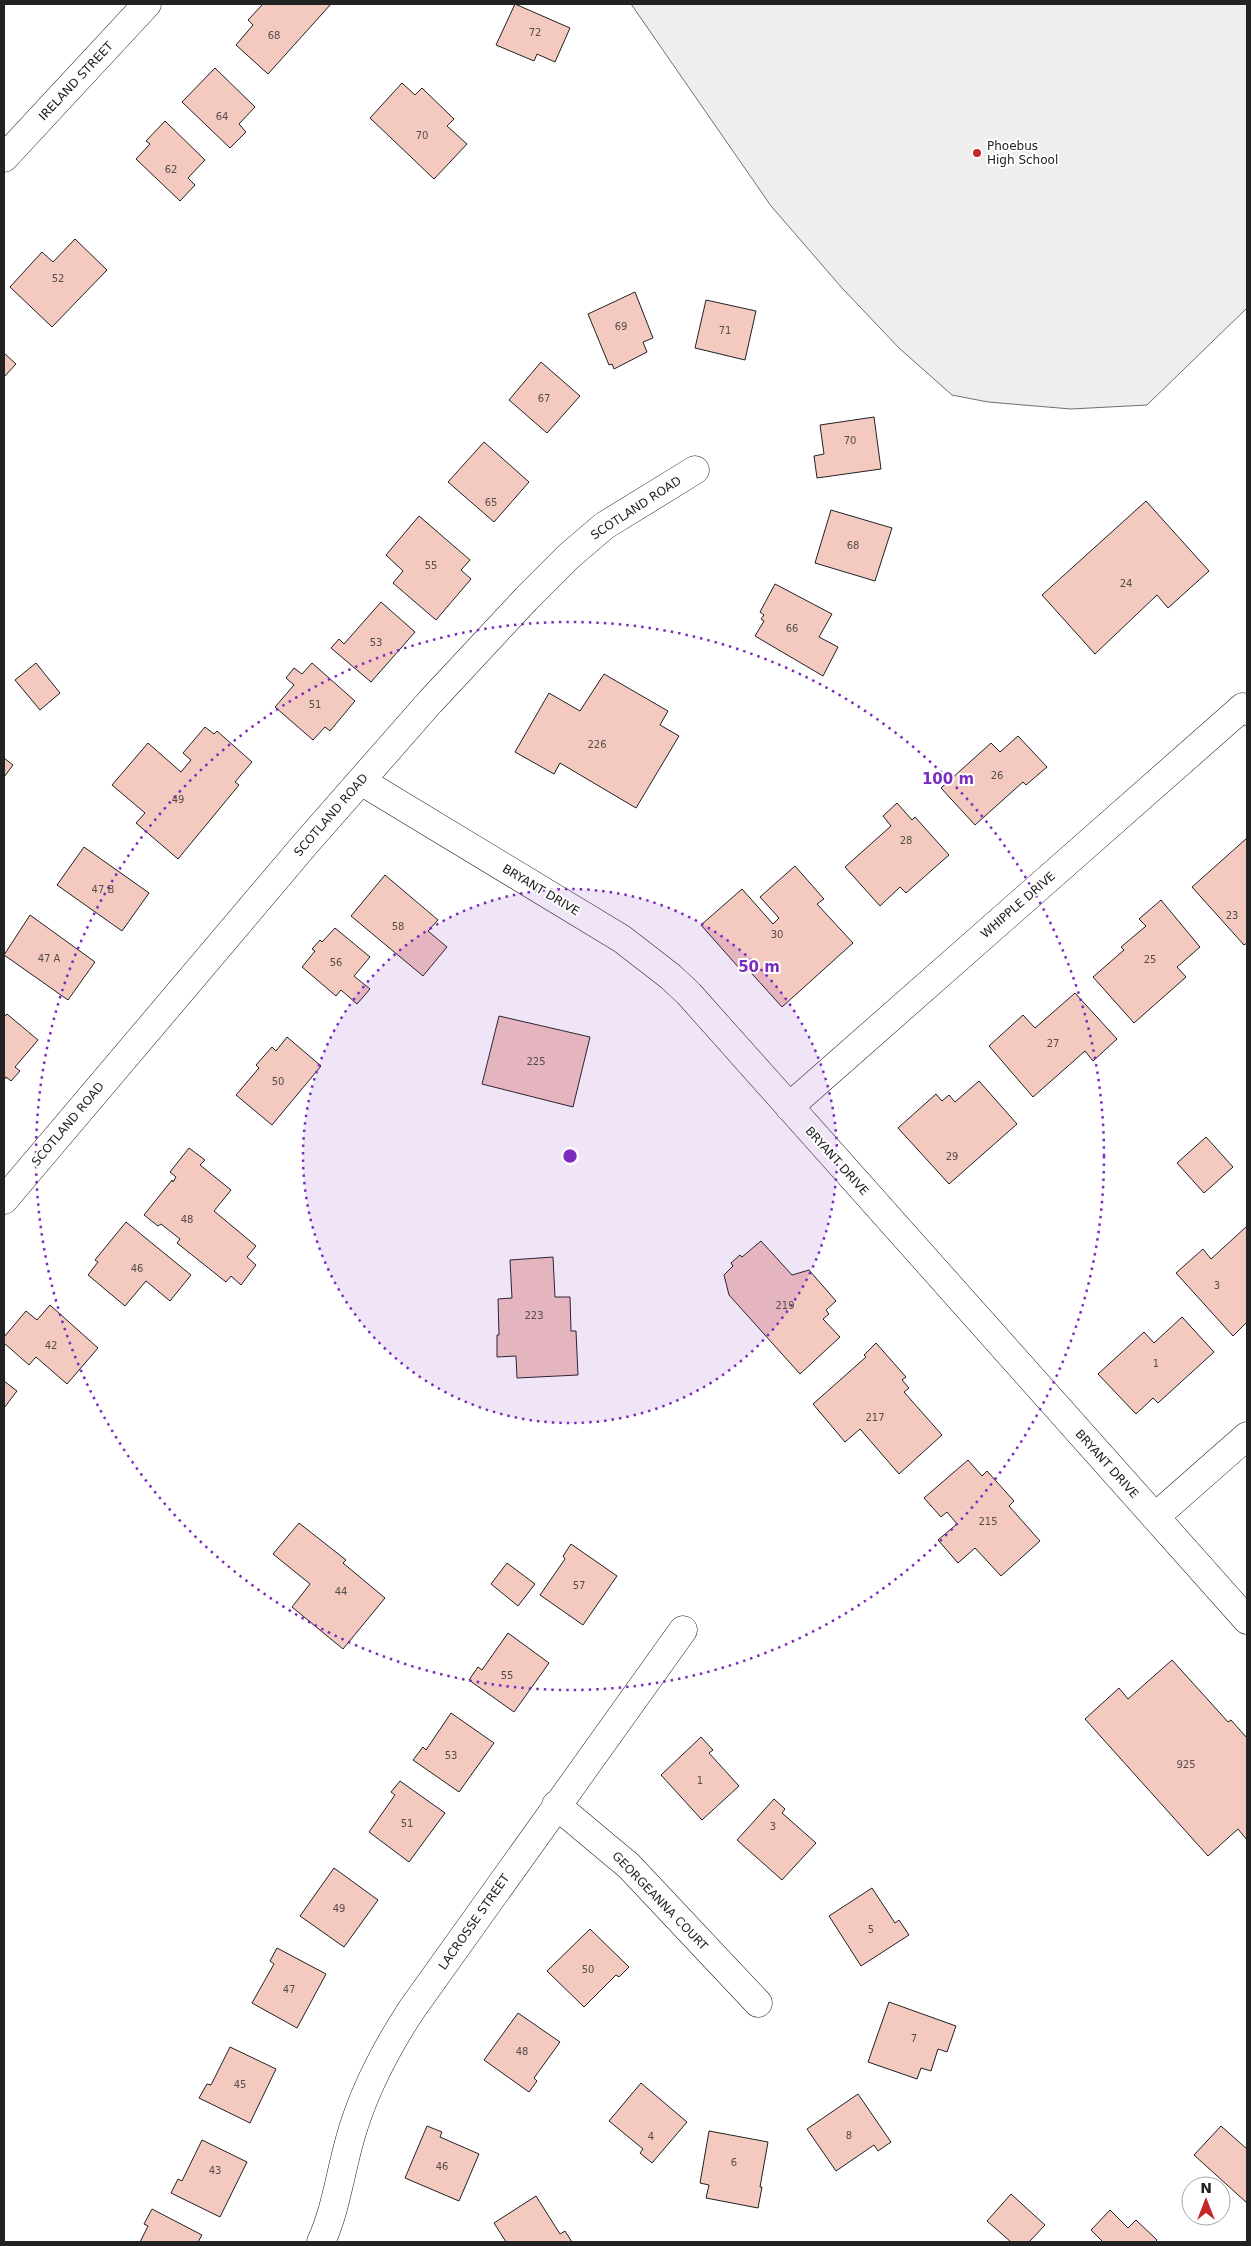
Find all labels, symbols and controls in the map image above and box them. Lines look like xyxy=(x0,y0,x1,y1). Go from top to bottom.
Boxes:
house number: 72 xyxy=(529,27,541,38)
house number: 68 xyxy=(268,30,280,41)
street label: IRELAND STREET xyxy=(36,38,117,123)
house number: 64 xyxy=(216,111,228,122)
house number: 70 xyxy=(416,130,428,141)
place label: Phoebus High School xyxy=(987,139,1058,167)
marker: Phoebus High School xyxy=(971,147,983,159)
house number: 62 xyxy=(165,164,177,175)
house number: 52 xyxy=(52,273,64,284)
house number: 69 xyxy=(615,321,627,332)
house number: 71 xyxy=(719,325,731,336)
house number: 67 xyxy=(538,393,550,404)
house number: 70 xyxy=(844,435,856,446)
street label: SCOTLAND ROAD xyxy=(588,474,684,542)
house number: 65 xyxy=(485,497,497,508)
house number: 68 xyxy=(847,540,859,551)
house number: 55 xyxy=(425,560,437,571)
house number: 24 xyxy=(1120,578,1132,589)
house number: 66 xyxy=(786,623,798,634)
house number: 53 xyxy=(370,637,382,648)
house number: 51 xyxy=(309,699,321,710)
house number: 226 xyxy=(587,739,607,750)
text: 100 m xyxy=(922,770,974,788)
house number: 26 xyxy=(991,770,1003,781)
street label: SCOTLAND ROAD xyxy=(291,771,371,859)
house number: 49 xyxy=(172,794,184,805)
house number: 28 xyxy=(900,835,912,846)
street label: BRYANT DRIVE xyxy=(500,861,582,919)
street label: WHIPPLE DRIVE xyxy=(978,869,1058,941)
house number: 47 B xyxy=(92,884,115,895)
house number: 23 xyxy=(1226,910,1238,921)
house number: 58 xyxy=(392,921,404,932)
house number: 30 xyxy=(771,929,783,940)
house number: 47 A xyxy=(38,953,61,964)
house number: 25 xyxy=(1144,954,1156,965)
house number: 56 xyxy=(330,957,342,968)
text: 50 m xyxy=(738,958,780,976)
house number: 27 xyxy=(1047,1038,1059,1049)
house number: 225 xyxy=(526,1056,546,1067)
house number: 50 xyxy=(272,1076,284,1087)
street label: SCOTLAND ROAD xyxy=(29,1079,107,1169)
street label: BRYANT DRIVE xyxy=(803,1124,871,1198)
centre of rings xyxy=(561,1147,579,1165)
house number: 29 xyxy=(946,1151,958,1162)
house number: 48 xyxy=(181,1214,193,1225)
house number: 46 xyxy=(131,1263,143,1274)
house number: 3 xyxy=(1214,1280,1220,1291)
house number: 219 xyxy=(775,1300,795,1311)
house number: 223 xyxy=(524,1310,544,1321)
house number: 42 xyxy=(45,1340,57,1351)
house number: 1 xyxy=(1153,1358,1159,1369)
house number: 217 xyxy=(865,1412,885,1423)
street label: BRYANT DRIVE xyxy=(1073,1427,1141,1501)
house number: 215 xyxy=(978,1516,998,1527)
house number: 57 xyxy=(573,1580,585,1591)
house number: 44 xyxy=(335,1586,347,1597)
house number: 55 xyxy=(501,1670,513,1681)
house number: 53 xyxy=(445,1750,457,1761)
house number: 925 xyxy=(1176,1759,1196,1770)
house number: 1 xyxy=(697,1775,703,1786)
house number: 51 xyxy=(401,1818,413,1829)
house number: 3 xyxy=(770,1821,776,1832)
street label: GEORGEANNA COURT xyxy=(609,1849,711,1954)
street label: LACROSSE STREET xyxy=(436,1871,513,1973)
house number: 49 xyxy=(333,1903,345,1914)
house number: 5 xyxy=(868,1924,874,1935)
house number: 50 xyxy=(582,1964,594,1975)
house number: 47 xyxy=(283,1984,295,1995)
house number: 7 xyxy=(911,2033,917,2044)
house number: 48 xyxy=(516,2046,528,2057)
house number: 45 xyxy=(234,2079,246,2090)
house number: 8 xyxy=(846,2130,852,2141)
house number: 4 xyxy=(648,2131,654,2142)
house number: 6 xyxy=(731,2157,737,2168)
house number: 46 xyxy=(436,2161,448,2172)
house number: 43 xyxy=(209,2165,221,2176)
north arrow xyxy=(1181,2176,1231,2226)
text: N xyxy=(1200,2180,1212,2196)

